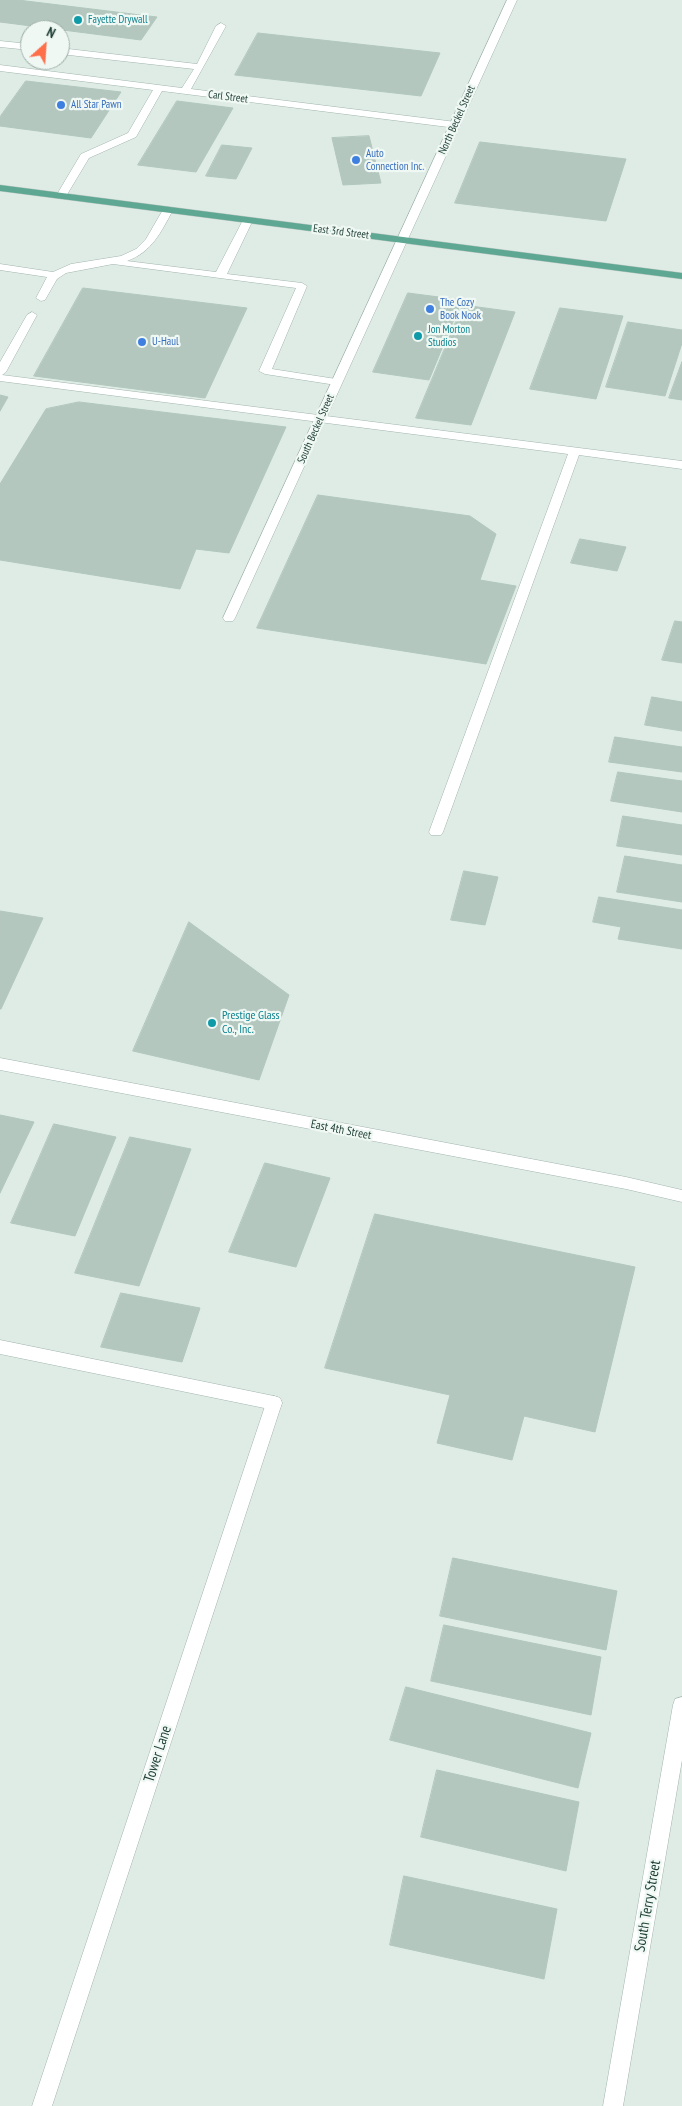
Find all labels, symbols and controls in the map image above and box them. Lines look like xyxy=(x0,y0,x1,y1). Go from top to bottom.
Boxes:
place label: Fayette Drywall xyxy=(88,13,147,27)
marker: Fayette Drywall xyxy=(72,14,84,26)
north arrow xyxy=(20,20,70,70)
text: N xyxy=(44,23,58,42)
street label: North Beckel Street xyxy=(436,83,478,157)
street label: Carl Street xyxy=(207,88,249,106)
place label: All Star Pawn xyxy=(71,98,122,112)
marker: All Star Pawn xyxy=(55,99,67,111)
place label: Auto Connection Inc. xyxy=(366,147,424,173)
marker: Auto Connection Inc. xyxy=(350,154,362,166)
street label: East 3rd Street xyxy=(312,222,370,242)
place label: The Cozy Book Nook xyxy=(440,296,481,322)
marker: The Cozy Book Nook xyxy=(424,303,436,315)
place label: Jon Morton Studios xyxy=(428,323,470,349)
marker: Jon Morton Studios xyxy=(412,330,424,342)
place label: U-Haul xyxy=(152,335,179,349)
marker: U-Haul xyxy=(136,336,148,348)
street label: South Beckel Street xyxy=(295,392,337,466)
place label: Prestige Glass Co., Inc. xyxy=(222,1009,280,1037)
marker: Prestige Glass Co., Inc. xyxy=(206,1017,218,1029)
street label: East 4th Street xyxy=(310,1117,372,1143)
street label: Tower Lane xyxy=(140,1723,176,1785)
street label: South Terry Street xyxy=(631,1859,665,1953)

